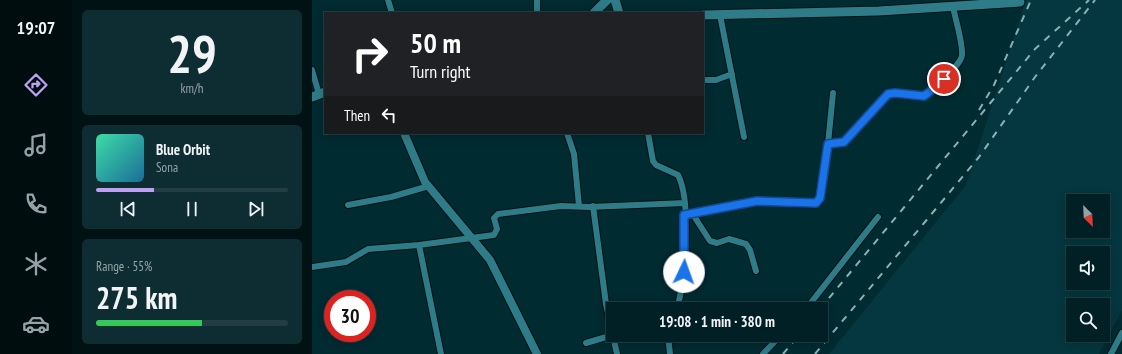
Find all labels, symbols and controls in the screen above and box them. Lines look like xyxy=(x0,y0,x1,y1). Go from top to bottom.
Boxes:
text: 19:07 xyxy=(17,16,55,39)
text: 29 xyxy=(167,20,217,87)
text: 50 m xyxy=(410,24,461,61)
icon: right xyxy=(344,28,396,80)
text: Turn right xyxy=(410,60,470,83)
pin xyxy=(927,62,961,96)
icon: arrive xyxy=(933,68,955,90)
icon: directions xyxy=(22,71,50,99)
text: km/h xyxy=(180,80,204,97)
icon: left xyxy=(378,104,400,126)
text: Then xyxy=(344,106,370,125)
icon: music xyxy=(22,131,50,159)
text: Blue Orbit xyxy=(156,140,210,159)
text: Sona xyxy=(156,159,178,176)
icon: phone xyxy=(22,190,50,218)
north arrow xyxy=(1066,194,1110,238)
map controls xyxy=(1066,194,1110,342)
icon: previous xyxy=(117,198,139,220)
icon: pause xyxy=(181,198,203,220)
icon: next xyxy=(245,198,267,220)
button: sound xyxy=(1066,246,1110,290)
icon: climate xyxy=(22,250,50,278)
position arrow xyxy=(663,251,705,293)
text: Range · 55% xyxy=(96,258,152,275)
text: 275 km xyxy=(96,278,177,317)
speed limit sign: 30 xyxy=(324,290,376,342)
button: search xyxy=(1066,298,1110,342)
icon: car xyxy=(22,310,50,338)
text: 19:08 · 1 min · 380 m xyxy=(659,312,775,331)

